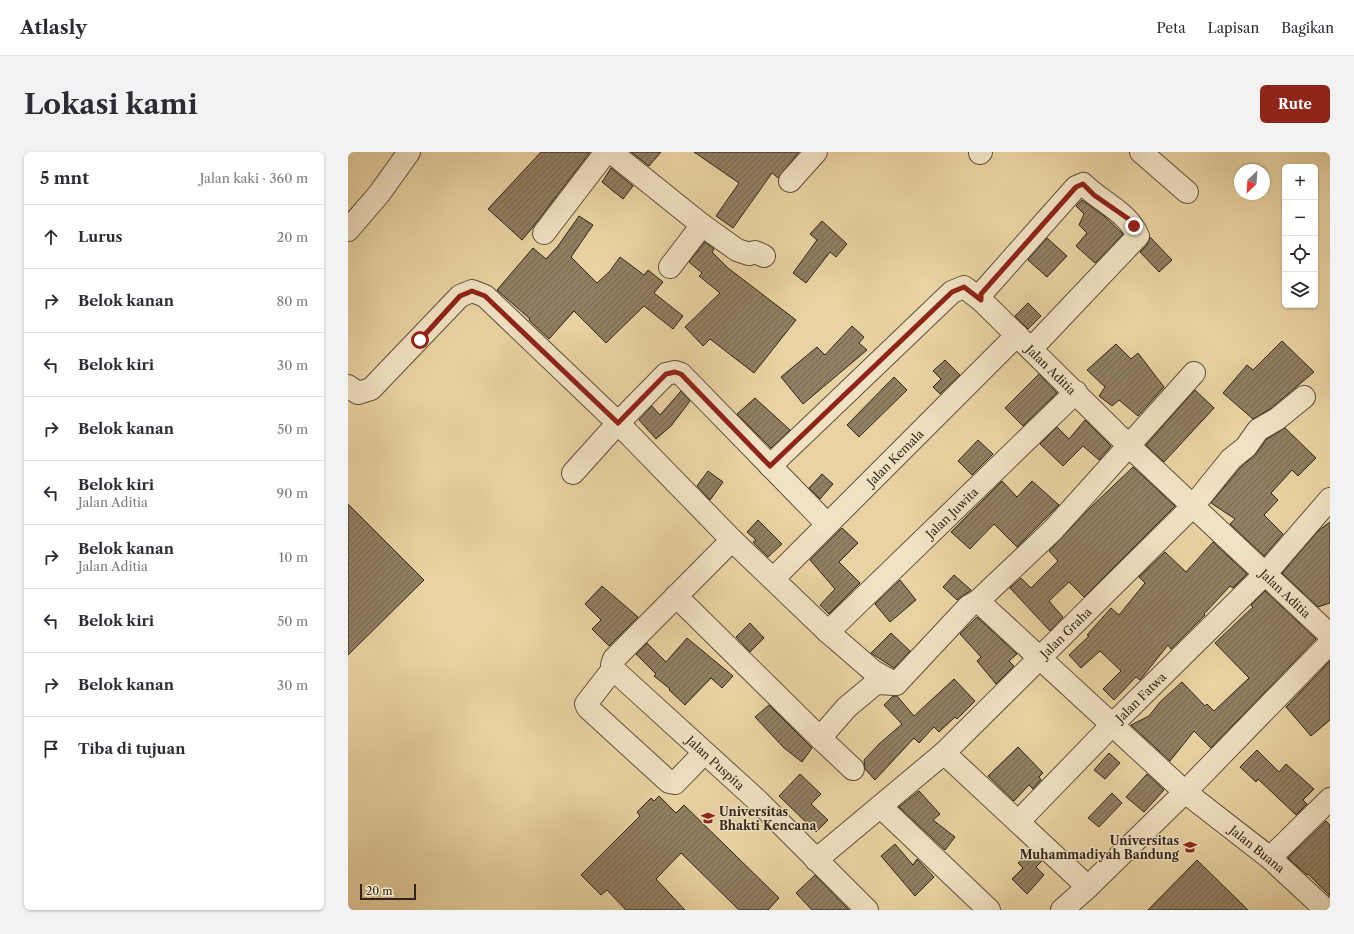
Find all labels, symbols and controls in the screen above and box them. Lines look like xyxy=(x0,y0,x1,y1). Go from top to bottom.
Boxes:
text: Atlasly xyxy=(20,16,87,39)
text: Peta xyxy=(1156,19,1186,37)
text: Lapisan xyxy=(1208,19,1259,37)
text: Bagikan xyxy=(1281,19,1334,37)
button: Rute xyxy=(1260,85,1330,123)
text: Lokasi kami xyxy=(24,87,198,121)
north arrow xyxy=(1234,164,1270,200)
map controls xyxy=(1282,164,1318,308)
button: + xyxy=(1282,164,1318,200)
text: 5 mnt xyxy=(40,168,89,188)
text: Jalan kaki · 360 m xyxy=(200,170,308,186)
button: − xyxy=(1282,200,1318,236)
route end xyxy=(1125,217,1143,235)
icon: ahead xyxy=(40,226,62,248)
text: Lurus xyxy=(78,227,123,246)
text: 20 m xyxy=(277,229,308,245)
button: locate xyxy=(1282,236,1318,272)
button: layers xyxy=(1282,272,1318,308)
icon: right xyxy=(40,290,62,312)
text: Belok kanan xyxy=(78,291,174,310)
text: 80 m xyxy=(276,293,308,309)
route start xyxy=(411,331,429,349)
street label: Jalan Aditia xyxy=(1022,340,1080,398)
icon: left xyxy=(40,354,62,376)
text: Belok kiri xyxy=(78,355,154,374)
text: 30 m xyxy=(277,357,308,373)
icon: right xyxy=(40,418,62,440)
text: Belok kanan xyxy=(78,419,174,438)
text: 50 m xyxy=(277,421,308,437)
street label: Jalan Kemala xyxy=(862,425,927,490)
text: Belok kiri xyxy=(78,475,154,494)
icon: left xyxy=(40,482,62,504)
street label: Jalan Juwita xyxy=(921,483,981,542)
text: 90 m xyxy=(277,485,308,501)
text: Jalan Aditia xyxy=(78,494,148,510)
text: Belok kanan xyxy=(78,539,174,558)
icon: right xyxy=(40,546,62,568)
text: 10 m xyxy=(279,549,308,565)
text: Jalan Aditia xyxy=(78,558,148,574)
street label: Jalan Aditia xyxy=(1255,564,1315,621)
street label: Jalan Graha xyxy=(1035,603,1095,662)
icon: left xyxy=(40,610,62,632)
text: Belok kiri xyxy=(78,611,154,630)
text: 50 m xyxy=(277,613,308,629)
street label: Jalan Fatwa xyxy=(1111,668,1169,727)
icon: right xyxy=(40,674,62,696)
text: Belok kanan xyxy=(78,675,174,694)
text: 30 m xyxy=(277,677,308,693)
street label: Jalan Puspita xyxy=(682,731,748,793)
icon: arrive xyxy=(40,738,62,760)
text: Tiba di tujuan xyxy=(78,739,186,758)
place label: Universitas Bhakti Kencana xyxy=(719,804,817,833)
school or university icon: Universitas Bhakti Kencana xyxy=(700,810,716,826)
street label: Jalan Buana xyxy=(1225,821,1288,876)
place label: Universitas Muhammadiyah Bandung xyxy=(1020,833,1180,862)
school or university icon: Universitas Muhammadiyah Bandung xyxy=(1182,839,1198,855)
scale bar xyxy=(360,882,416,901)
text: 20 m xyxy=(366,884,392,898)

